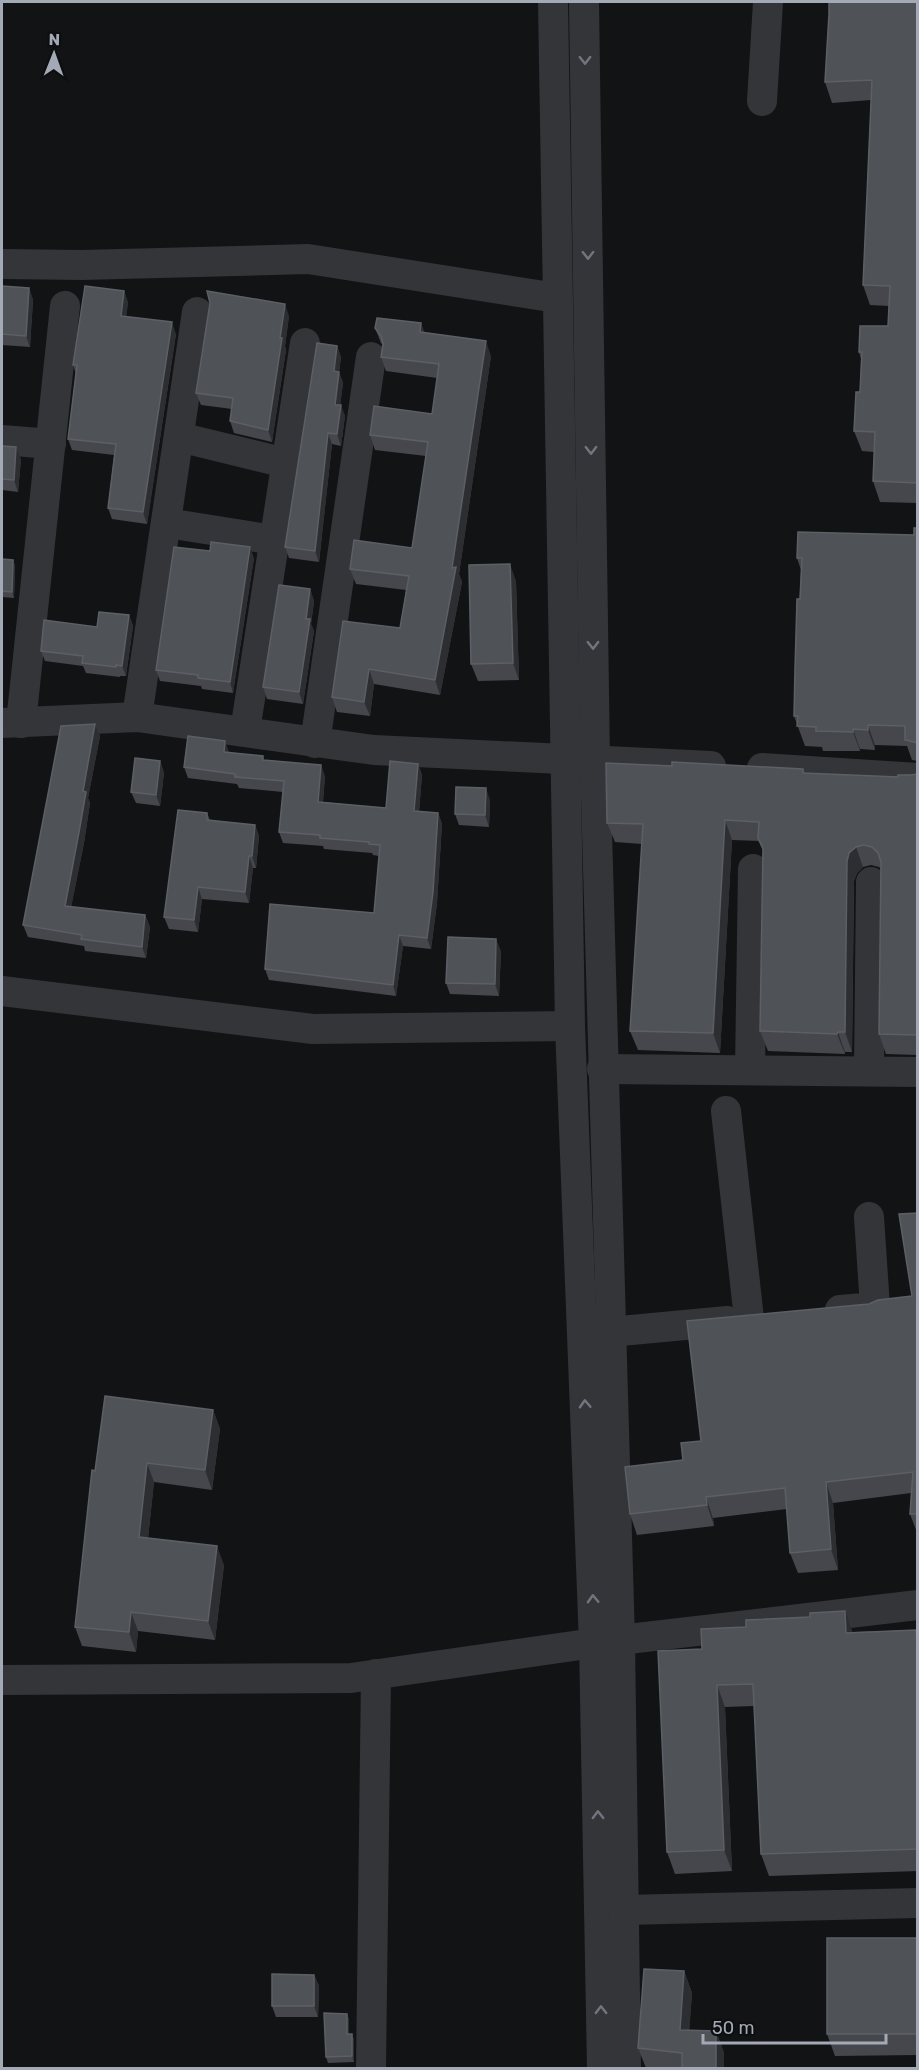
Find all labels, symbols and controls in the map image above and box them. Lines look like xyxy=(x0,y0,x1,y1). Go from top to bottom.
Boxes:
north arrow xyxy=(24,24,84,84)
text: N xyxy=(48,30,60,49)
one-way arrow xyxy=(579,55,591,64)
one-way arrow xyxy=(582,250,594,259)
one-way arrow xyxy=(584,445,597,454)
one-way arrow xyxy=(587,640,599,649)
one-way arrow xyxy=(579,1400,592,1409)
one-way arrow xyxy=(587,1595,599,1604)
one-way arrow xyxy=(591,1811,604,1820)
one-way arrow xyxy=(595,2006,607,2015)
scale bar xyxy=(703,2007,886,2045)
text: 50 m xyxy=(712,2017,755,2039)

